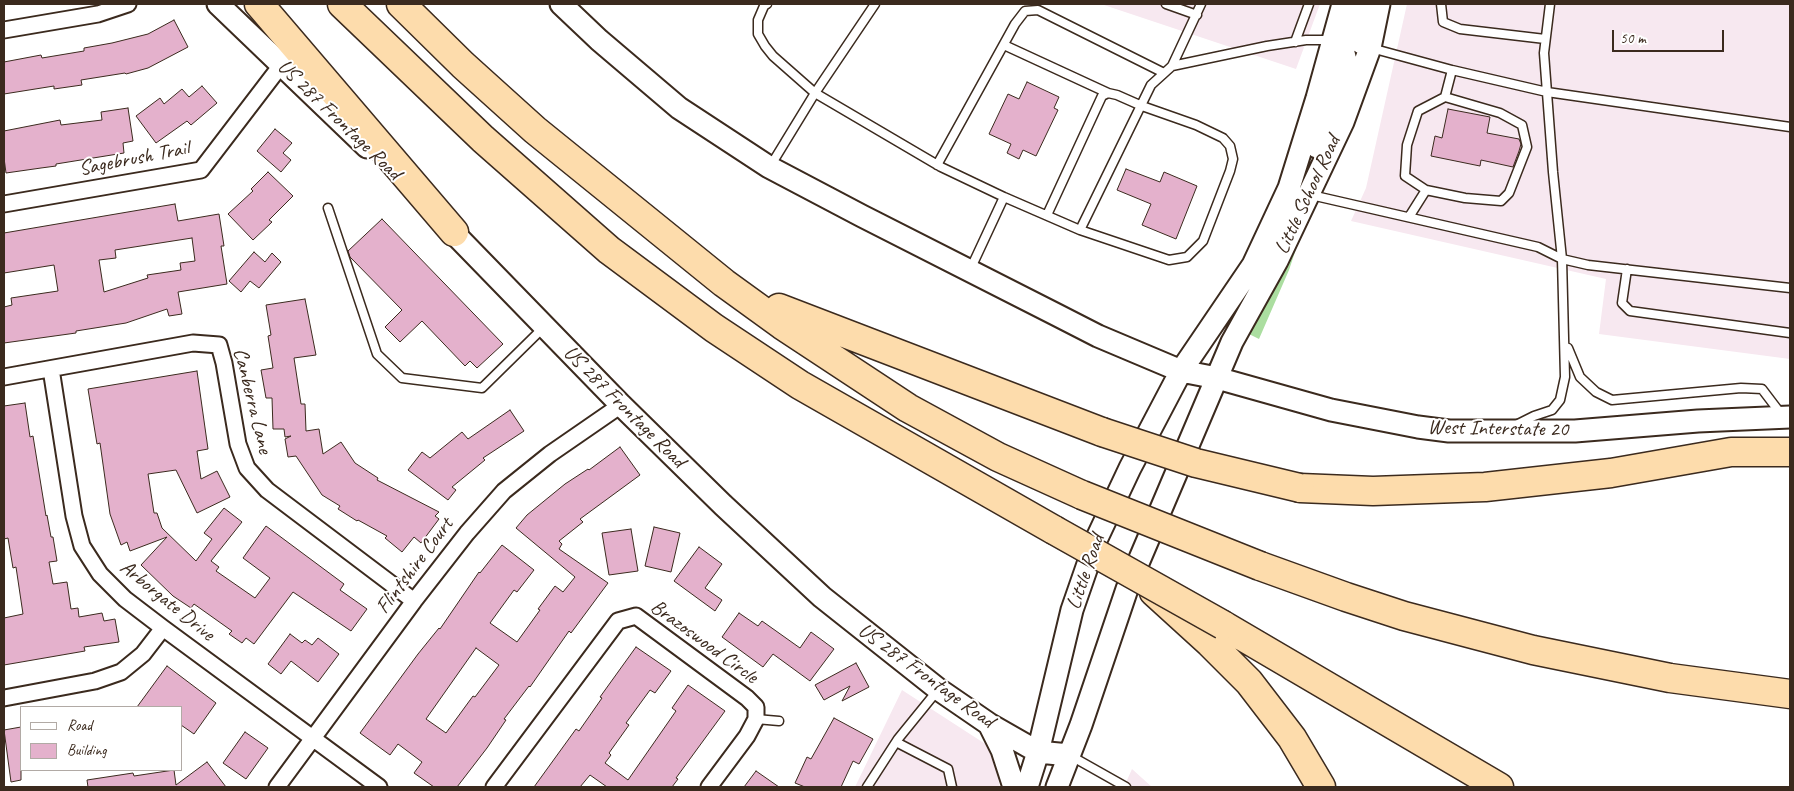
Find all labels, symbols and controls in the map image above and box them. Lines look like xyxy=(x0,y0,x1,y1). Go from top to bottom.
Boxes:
scale bar xyxy=(1614,20,1726,52)
text: 50 m xyxy=(1620,29,1646,48)
street label: US 287 Frontage Road xyxy=(272,55,406,185)
street label: Little School Road xyxy=(1270,132,1346,258)
street label: Sagebrush Trail xyxy=(77,136,191,182)
street label: US 287 Frontage Road xyxy=(558,341,690,473)
street label: Canberra Lane xyxy=(227,346,277,456)
street label: West Interstate 20 xyxy=(1427,415,1569,443)
street label: Flintshire Court xyxy=(371,513,459,619)
street label: Little Road xyxy=(1061,531,1111,613)
street label: Arborgate Drive xyxy=(115,555,219,647)
street label: Brazoswood Circle xyxy=(645,595,763,689)
street label: US 287 Frontage Road xyxy=(853,618,999,734)
legend xyxy=(20,706,182,771)
text: Road xyxy=(67,716,92,735)
text: Building xyxy=(67,741,106,760)

